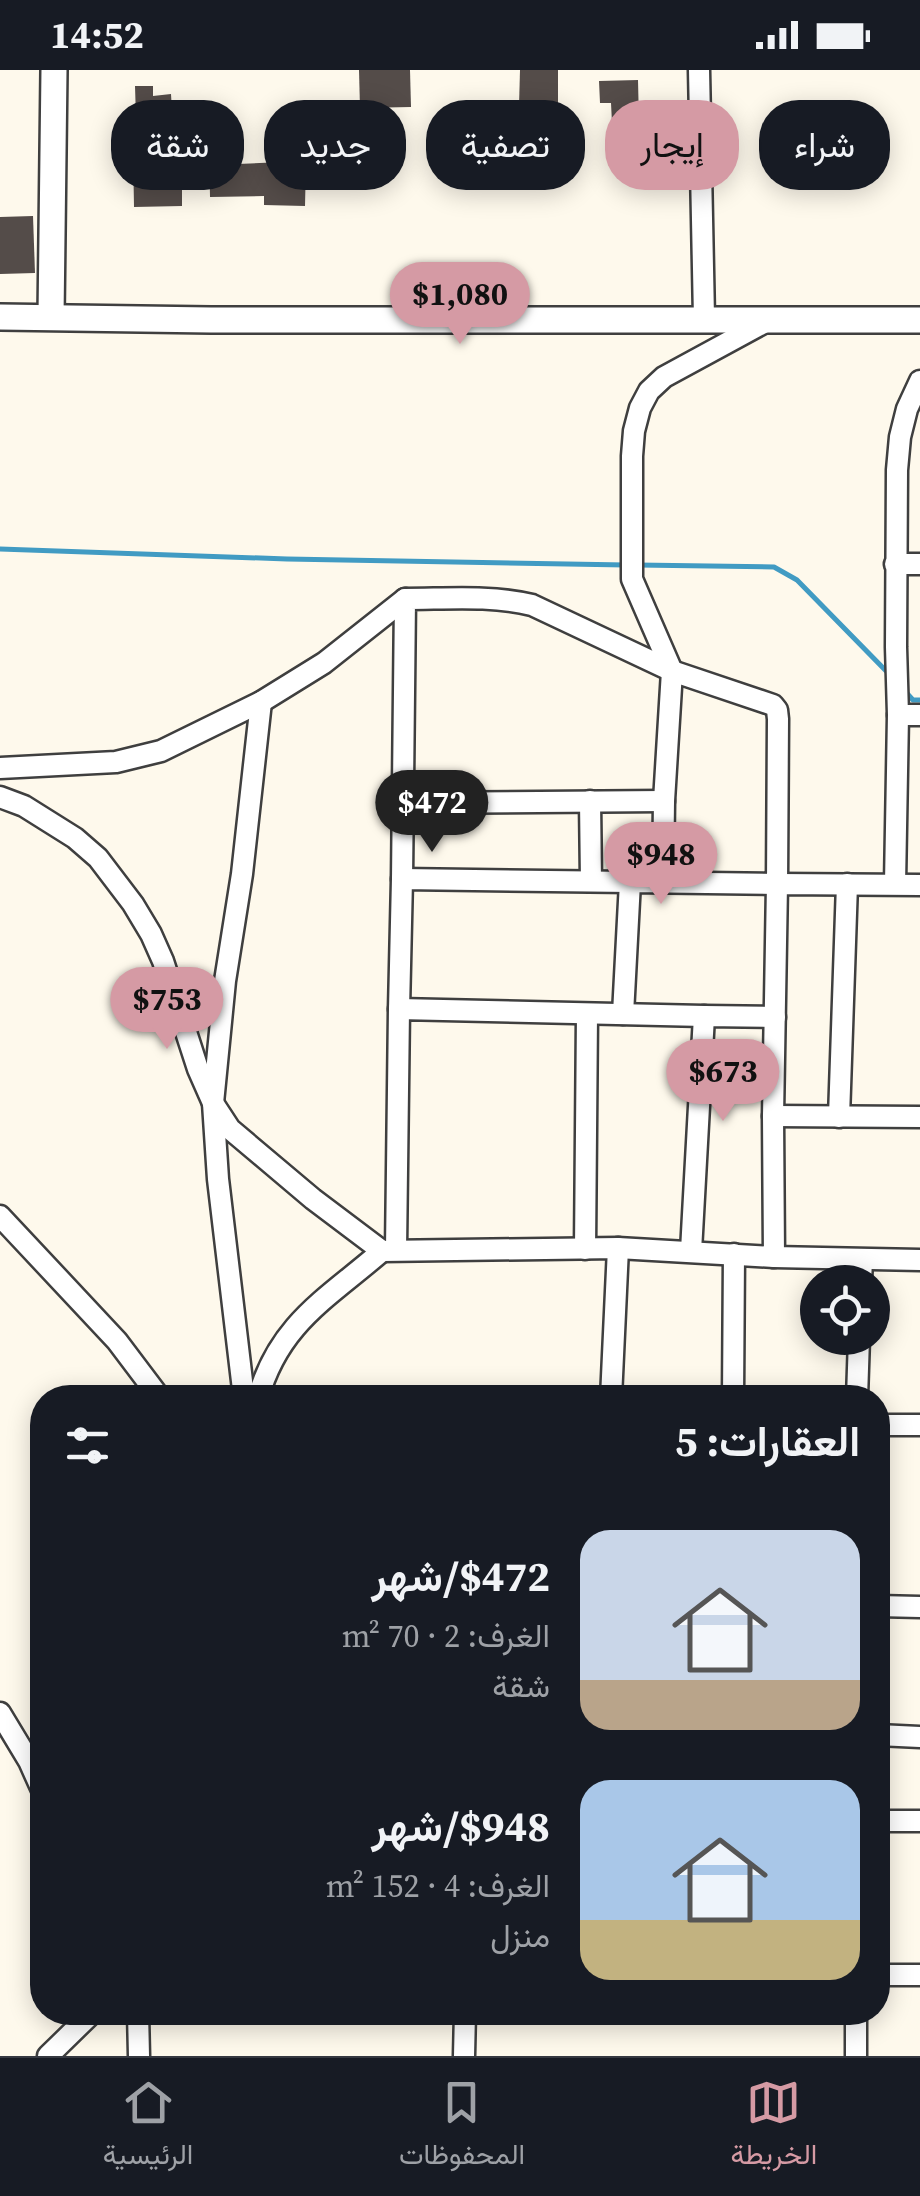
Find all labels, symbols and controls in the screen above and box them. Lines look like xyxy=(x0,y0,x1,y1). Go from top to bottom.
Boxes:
text: 14:52 xyxy=(50,9,144,61)
chip: شقة xyxy=(111,100,244,190)
chip: جديد xyxy=(264,100,406,190)
chip: تصفية xyxy=(426,100,585,190)
chip: إيجار xyxy=(605,100,739,190)
chip: شراء xyxy=(759,100,890,190)
pin: $1,080 xyxy=(379,262,541,347)
text: $1,080 xyxy=(412,272,508,316)
pin: $472 xyxy=(373,770,491,855)
text: $472 xyxy=(397,780,467,824)
pin: $948 xyxy=(602,822,720,907)
text: $948 xyxy=(626,832,696,876)
pin: $753 xyxy=(108,967,226,1052)
text: $753 xyxy=(132,977,202,1021)
pin: $673 xyxy=(664,1039,782,1124)
text: $673 xyxy=(688,1049,758,1093)
map controls xyxy=(800,1265,890,1355)
button: locate xyxy=(800,1265,890,1355)
text: العقارات: 5 xyxy=(675,1412,860,1470)
icon: filters xyxy=(60,1418,115,1473)
text: $472/شهر xyxy=(372,1547,550,1605)
icon: home xyxy=(660,1570,780,1690)
text: الغرف: 2 · 70 m² xyxy=(342,1614,550,1658)
text: شقة xyxy=(492,1664,550,1708)
text: $948/شهر xyxy=(372,1797,550,1855)
icon: home xyxy=(660,1820,780,1940)
text: الغرف: 4 · 152 m² xyxy=(326,1864,550,1908)
text: منزل xyxy=(490,1914,550,1958)
tab: الرئيسية xyxy=(103,2075,193,2179)
tab: المحفوظات xyxy=(399,2075,525,2179)
tab: الخريطة xyxy=(731,2075,817,2179)

